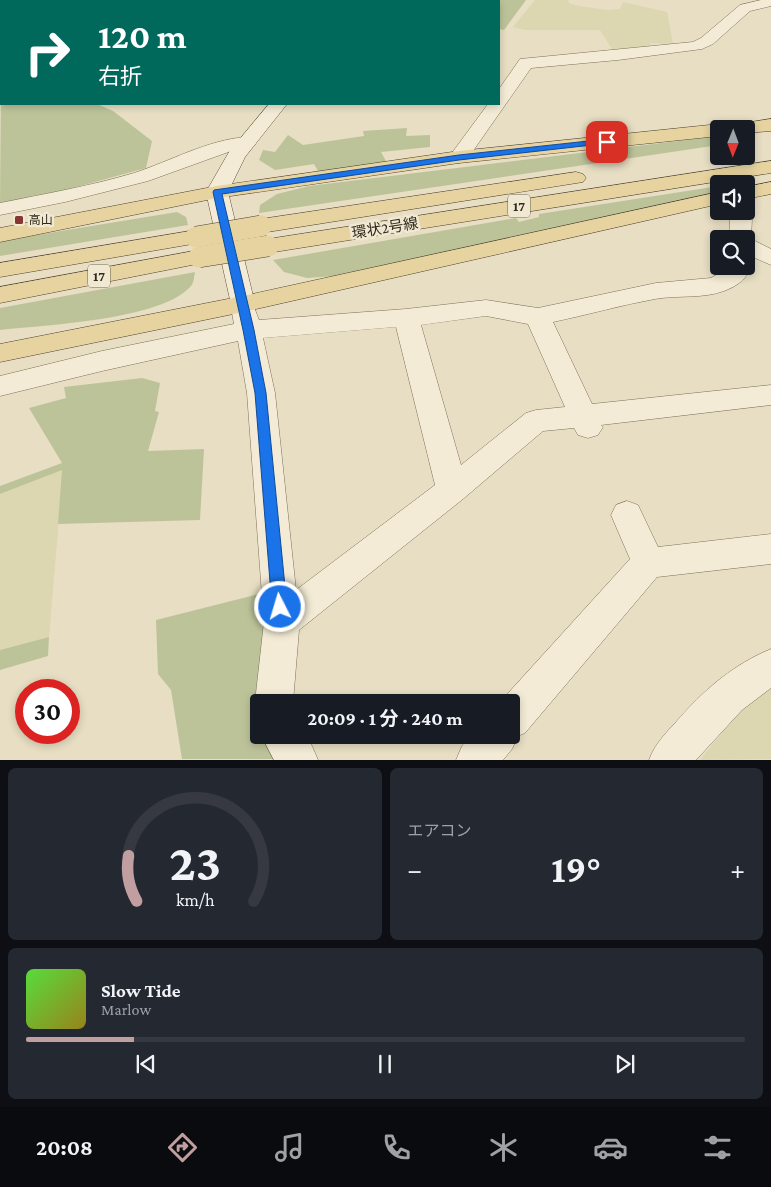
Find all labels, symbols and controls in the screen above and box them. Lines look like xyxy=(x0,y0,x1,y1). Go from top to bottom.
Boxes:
text: 120 m xyxy=(98,17,187,56)
icon: right xyxy=(15,20,80,85)
text: 右折 xyxy=(98,64,142,89)
north arrow xyxy=(710,120,755,165)
map controls xyxy=(710,120,755,275)
pin xyxy=(586,121,628,163)
icon: arrive xyxy=(593,128,621,156)
button: sound xyxy=(710,175,755,220)
road number: 17 xyxy=(508,195,530,218)
place label: 高山 xyxy=(29,213,53,227)
marker: 高山 xyxy=(13,214,25,226)
street label: 環状2号線 xyxy=(350,214,419,241)
button: search xyxy=(710,230,755,275)
road number: 17 xyxy=(88,264,110,288)
position arrow xyxy=(253,580,305,632)
speed limit sign: 30 xyxy=(15,679,80,744)
text: 20:09 · 1 分 · 240 m xyxy=(307,708,463,729)
text: エアコン xyxy=(408,822,472,839)
text: 23 xyxy=(169,833,221,891)
text: 19° xyxy=(551,848,601,890)
text: − xyxy=(408,854,422,885)
text: + xyxy=(730,854,745,885)
text: km/h xyxy=(175,890,214,910)
text: Slow Tide xyxy=(101,980,181,1001)
text: Marlow xyxy=(101,1001,151,1018)
icon: previous xyxy=(132,1050,160,1078)
icon: pause xyxy=(371,1050,399,1078)
icon: next xyxy=(611,1050,639,1078)
icon: directions xyxy=(165,1130,200,1165)
icon: music xyxy=(272,1130,307,1165)
icon: phone xyxy=(379,1130,414,1165)
icon: climate xyxy=(486,1130,521,1165)
icon: car xyxy=(593,1130,628,1165)
icon: filters xyxy=(700,1130,735,1165)
text: 20:08 xyxy=(36,1135,93,1160)

